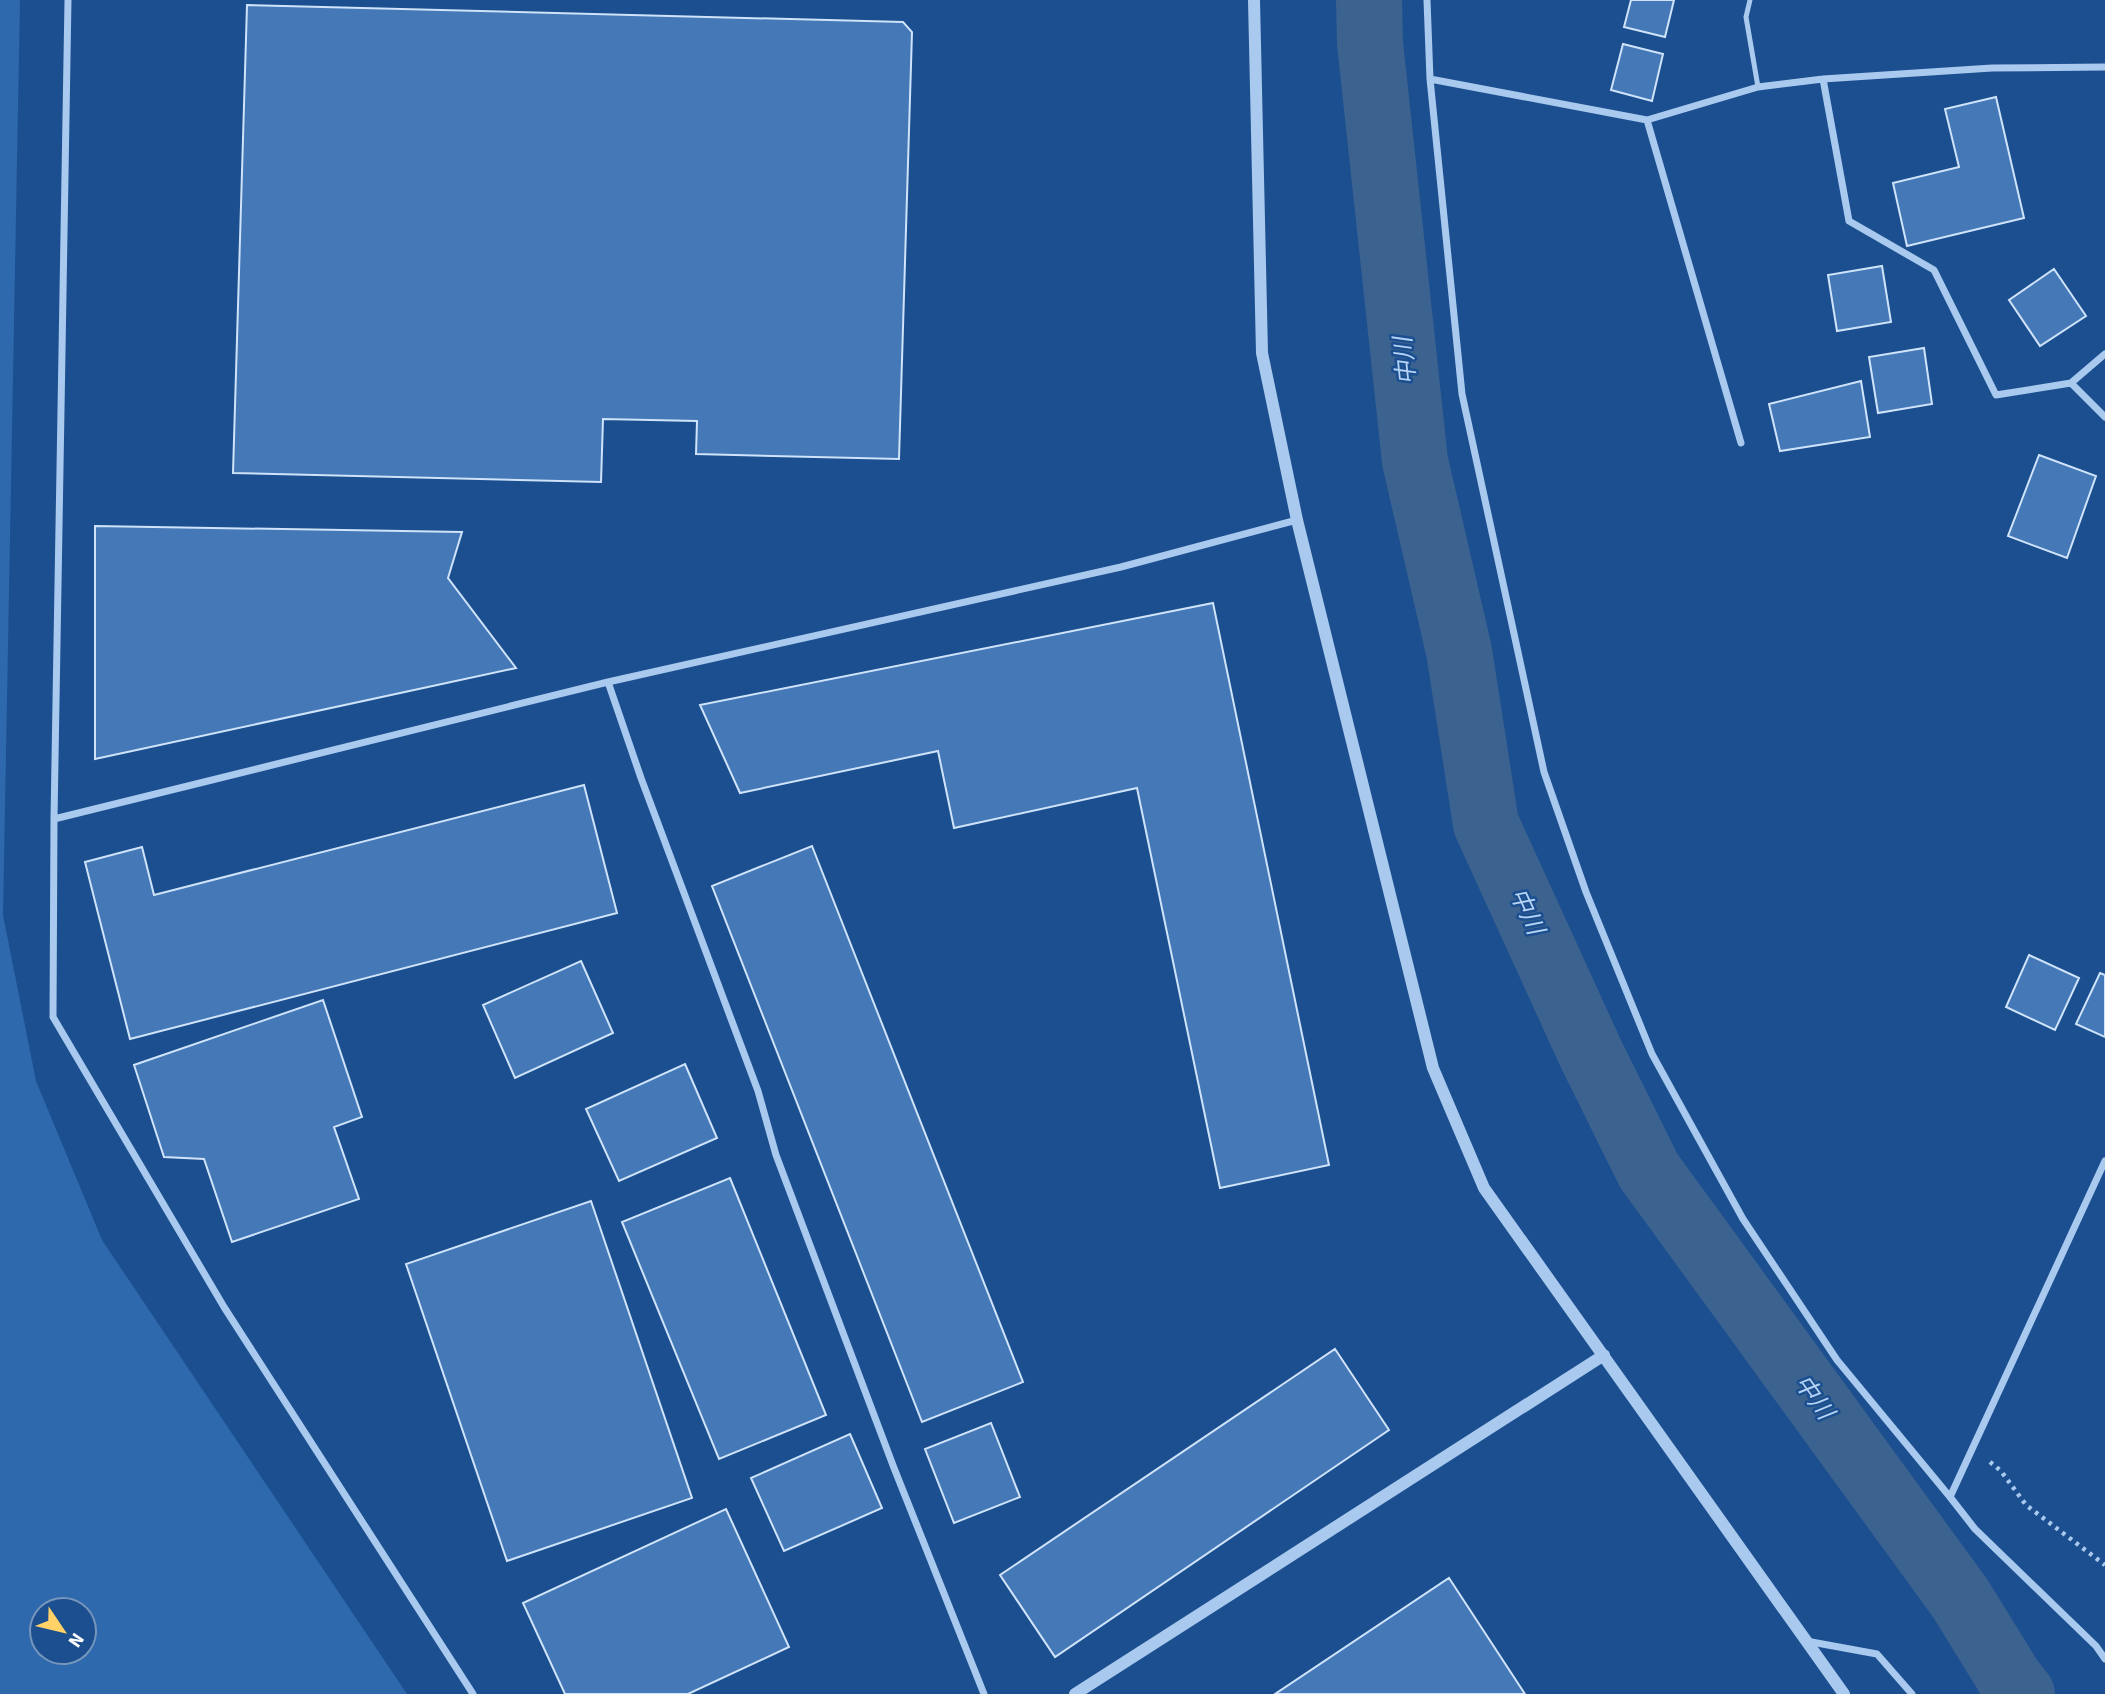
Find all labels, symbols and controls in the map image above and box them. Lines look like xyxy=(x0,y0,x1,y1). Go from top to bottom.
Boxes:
water label: 中川 xyxy=(1385,332,1425,387)
water label: 中川 xyxy=(1501,882,1554,943)
water label: 中川 xyxy=(1785,1368,1844,1429)
north arrow xyxy=(28,1596,98,1666)
text: N xyxy=(61,1627,90,1653)

